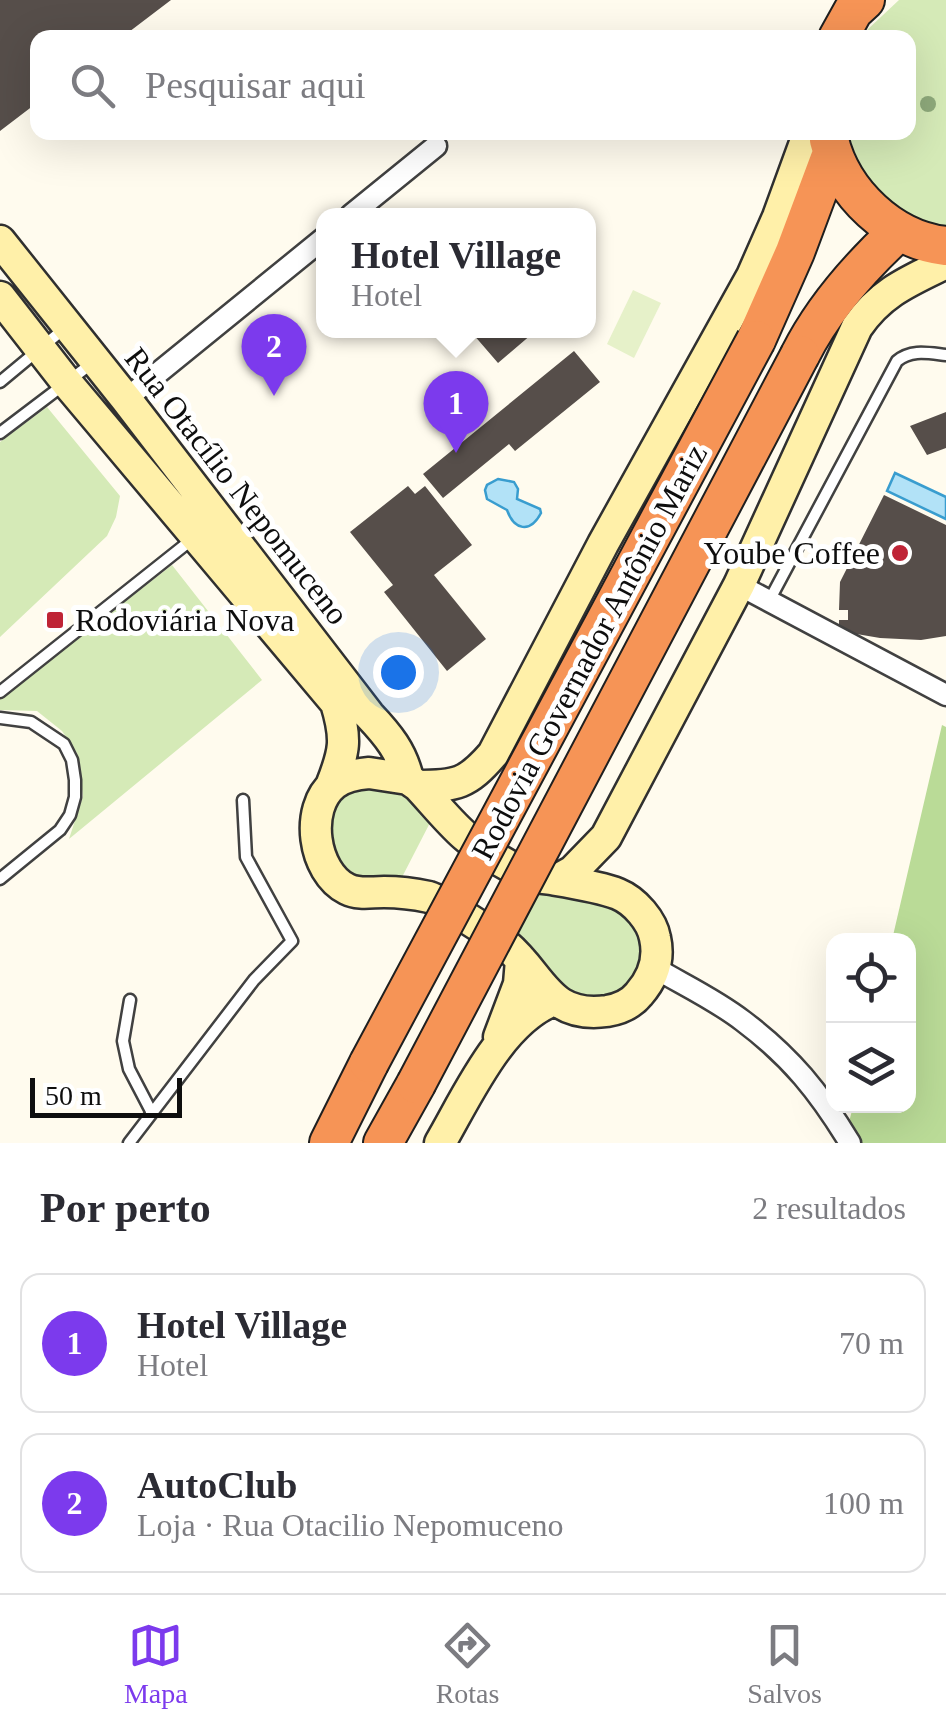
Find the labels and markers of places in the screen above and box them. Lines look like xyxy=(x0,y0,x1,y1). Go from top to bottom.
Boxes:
pin: 2 xyxy=(242,314,306,396)
pin: 1 xyxy=(424,370,488,453)
place label: Yoube Coffee xyxy=(703,535,880,571)
marker: Yoube Coffee xyxy=(889,542,911,564)
place label: Rodoviária Nova xyxy=(75,602,295,638)
marker: Rodoviária Nova xyxy=(44,609,66,631)

